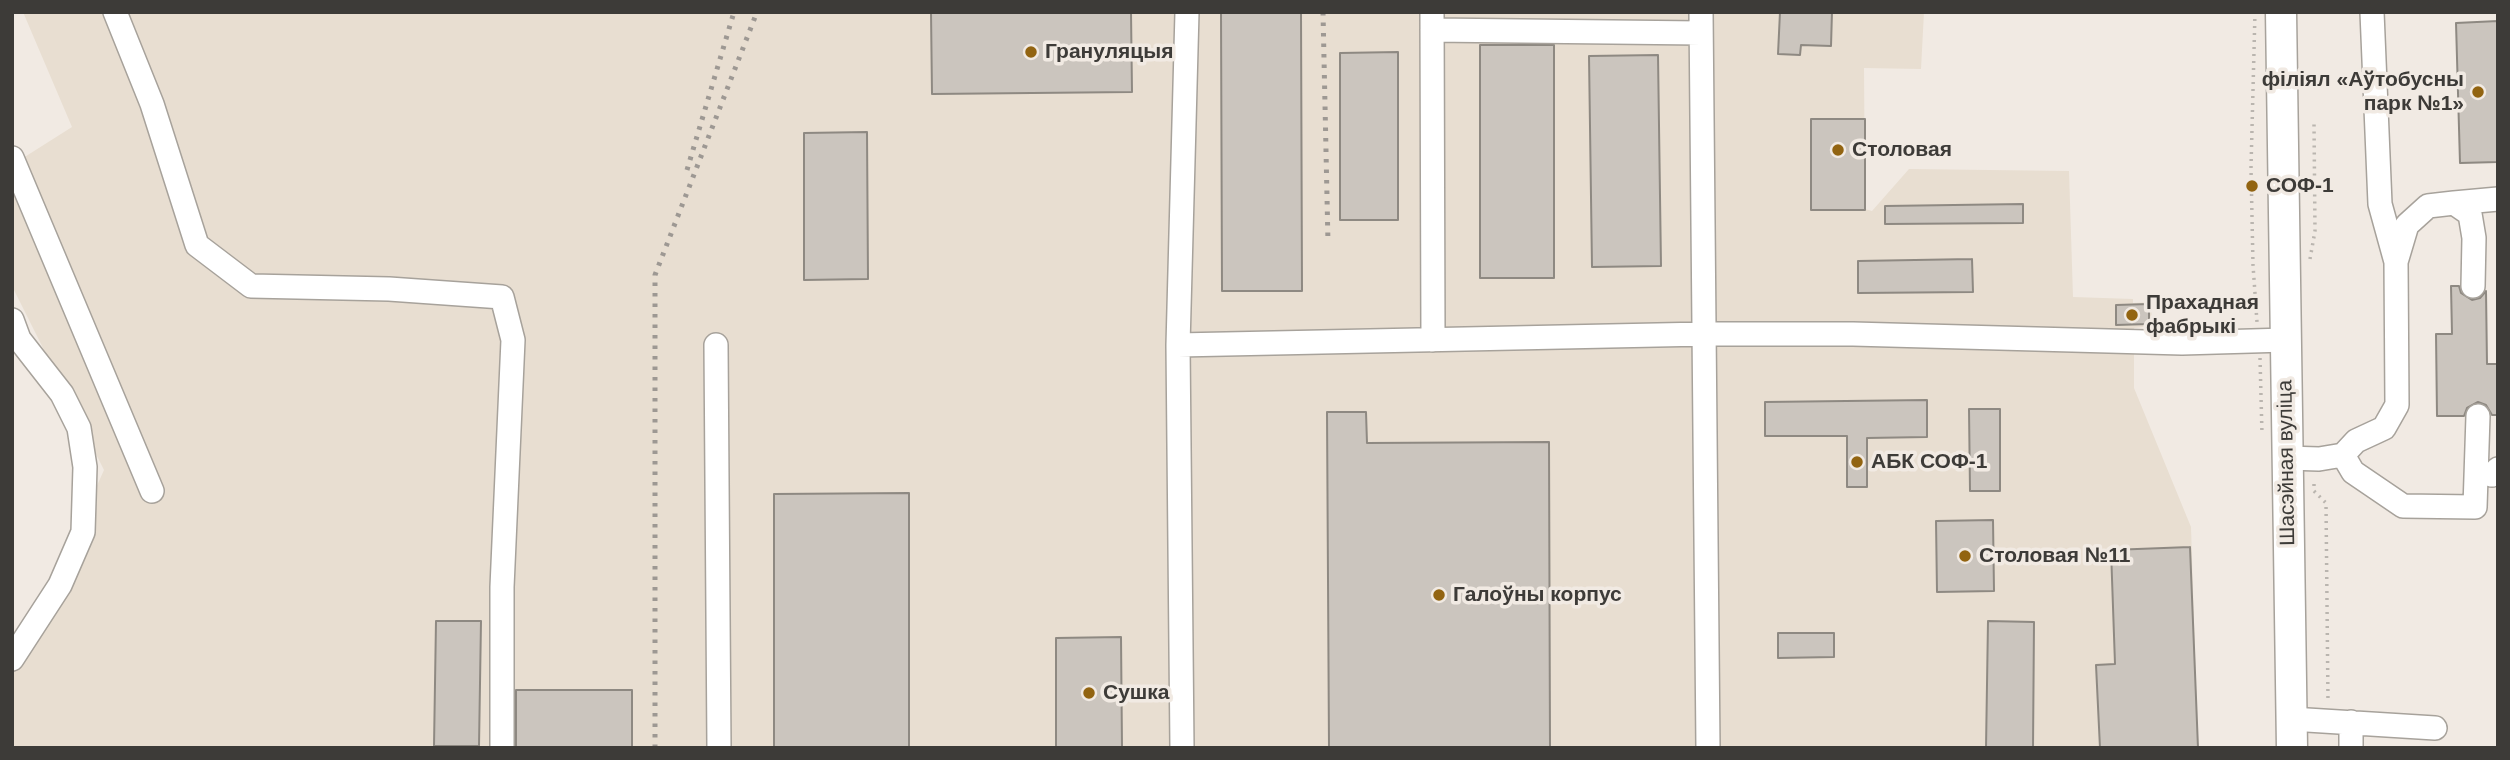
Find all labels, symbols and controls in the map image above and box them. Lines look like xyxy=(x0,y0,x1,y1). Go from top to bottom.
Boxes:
place label: Грануляцыя xyxy=(1045,39,1173,65)
marker: Грануляцыя xyxy=(1023,44,1039,60)
place label: філіял «Аўтобусны парк №1» xyxy=(2262,67,2464,117)
marker: філіял «Аўтобусны парк №1» xyxy=(2470,84,2486,100)
place label: Столовая xyxy=(1852,137,1952,163)
marker: Столовая xyxy=(1830,142,1846,158)
place label: СОФ-1 xyxy=(2266,173,2334,199)
marker: СОФ-1 xyxy=(2244,178,2260,194)
place label: Прахадная фабрыкі xyxy=(2146,290,2259,340)
marker: Прахадная фабрыкі xyxy=(2124,307,2140,323)
street label: Шасэйная вуліца xyxy=(2273,380,2301,546)
place label: АБК СОФ-1 xyxy=(1871,449,1987,475)
marker: АБК СОФ-1 xyxy=(1849,454,1865,470)
place label: Столовая №11 xyxy=(1979,543,2130,569)
marker: Столовая №11 xyxy=(1957,548,1973,564)
place label: Галоўны корпус xyxy=(1453,582,1622,608)
marker: Галоўны корпус xyxy=(1431,587,1447,603)
place label: Сушка xyxy=(1103,680,1170,706)
marker: Сушка xyxy=(1081,685,1097,701)

